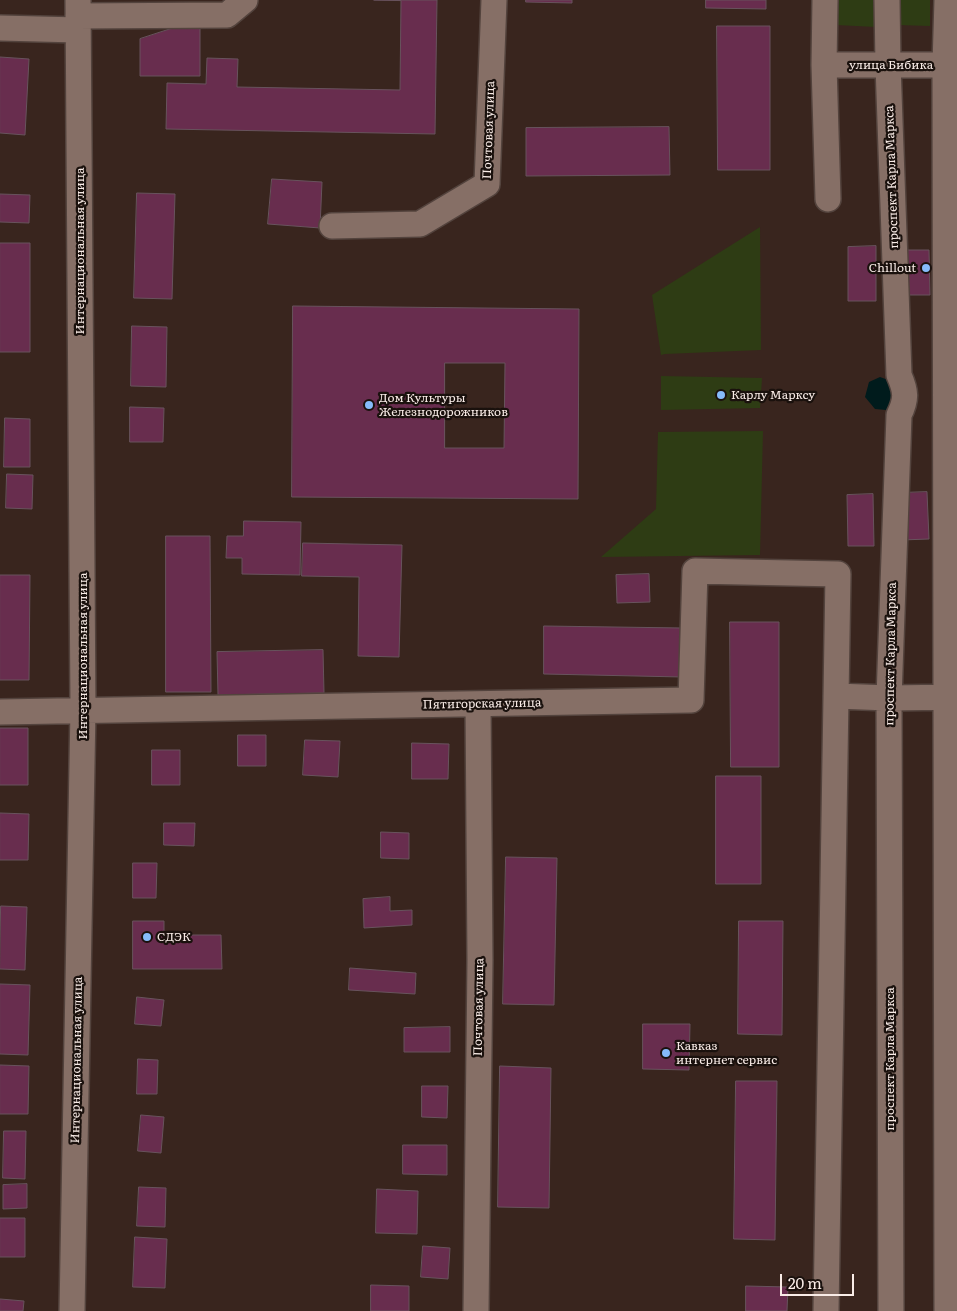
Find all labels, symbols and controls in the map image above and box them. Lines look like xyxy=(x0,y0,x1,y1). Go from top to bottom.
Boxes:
street label: улица Бибика xyxy=(849,58,933,72)
street label: Почтовая улица xyxy=(480,81,498,179)
street label: проспект Карла Маркса xyxy=(882,105,902,249)
street label: Интернациональная улица xyxy=(73,168,87,334)
place label: Chillout xyxy=(869,261,916,275)
marker: Chillout xyxy=(920,262,932,274)
place label: Карлу Марксу xyxy=(731,388,815,402)
marker: Карлу Марксу xyxy=(715,389,727,401)
place label: Дом Культуры Железнодорожников xyxy=(379,391,508,419)
marker: Дом Культуры Железнодорожников xyxy=(363,399,375,411)
street label: Интернациональная улица xyxy=(76,573,90,739)
street label: проспект Карла Маркса xyxy=(883,582,899,726)
street label: Пятигорская улица xyxy=(423,696,541,712)
place label: СДЭК xyxy=(157,930,191,944)
marker: СДЭК xyxy=(141,931,153,943)
street label: Почтовая улица xyxy=(471,958,487,1056)
street label: Интернациональная улица xyxy=(68,976,86,1144)
street label: проспект Карла Маркса xyxy=(883,987,897,1131)
place label: Кавказ интернет сервис xyxy=(676,1039,777,1067)
marker: Кавказ интернет сервис xyxy=(660,1047,672,1059)
scale bar xyxy=(782,1264,856,1296)
text: 20 m xyxy=(788,1271,822,1294)

